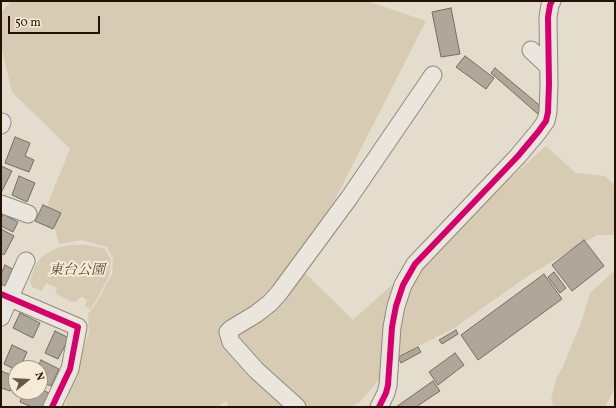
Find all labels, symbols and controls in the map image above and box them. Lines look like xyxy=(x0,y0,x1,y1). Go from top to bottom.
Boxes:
scale bar xyxy=(10,8,102,34)
text: 50 m xyxy=(15,15,41,31)
park label: 東台公園 xyxy=(49,263,105,279)
north arrow xyxy=(8,360,48,400)
text: N xyxy=(31,370,47,383)

